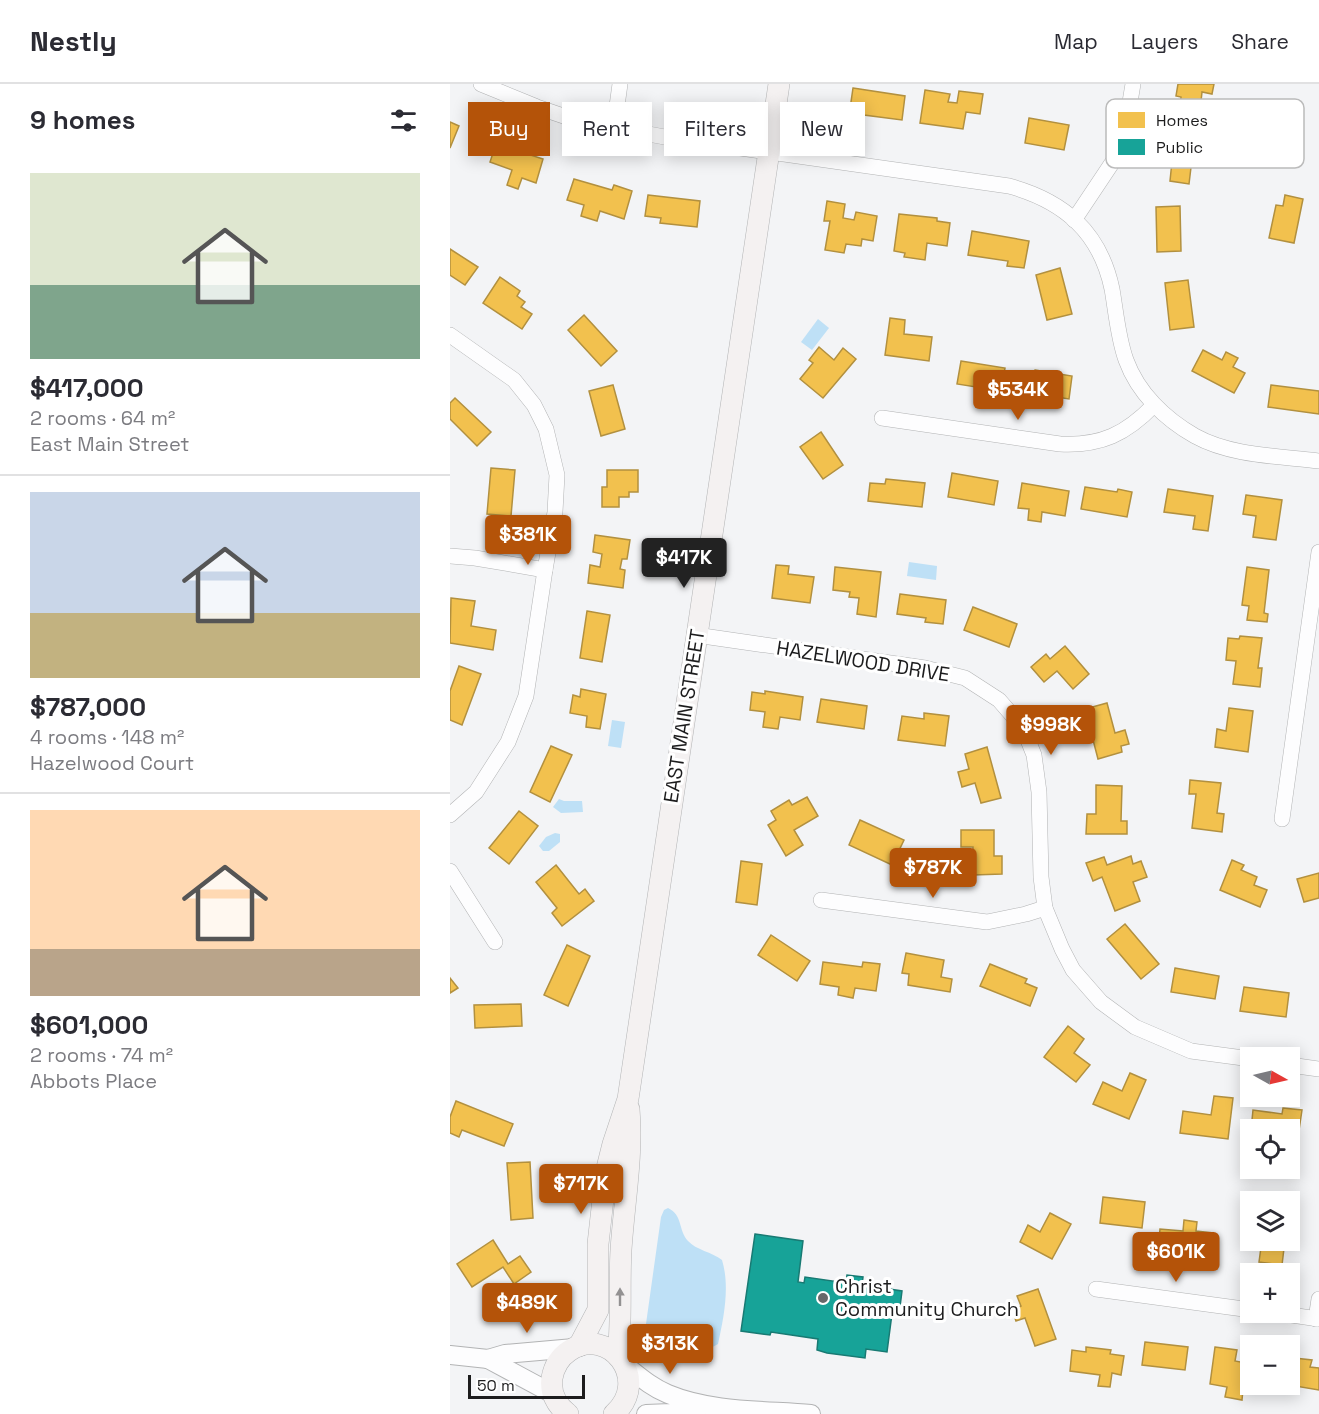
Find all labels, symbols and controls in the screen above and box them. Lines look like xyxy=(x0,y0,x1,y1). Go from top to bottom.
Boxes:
text: Nestly xyxy=(30,23,117,59)
text: Map xyxy=(1054,28,1098,55)
text: Layers xyxy=(1131,28,1198,55)
text: Share xyxy=(1231,28,1289,55)
legend xyxy=(1106,99,1304,168)
chip: Buy xyxy=(468,102,550,156)
chip: Rent xyxy=(562,102,652,156)
chip: Filters xyxy=(664,102,768,156)
chip: New xyxy=(780,102,865,156)
text: 9 homes xyxy=(30,103,135,137)
icon: filters xyxy=(387,104,420,137)
text: Homes xyxy=(1156,110,1208,131)
text: Public xyxy=(1156,137,1203,158)
icon: home xyxy=(171,212,279,320)
pin: $534K xyxy=(976,370,1060,421)
text: $417,000 xyxy=(30,371,144,405)
text: $534K xyxy=(987,376,1049,402)
text: 2 rooms · 64 m² xyxy=(30,405,175,431)
text: East Main Street xyxy=(30,431,190,457)
pin: $381K xyxy=(486,515,570,566)
text: $381K xyxy=(499,521,557,547)
icon: home xyxy=(171,531,279,639)
pin: $417K xyxy=(642,538,726,589)
text: $417K xyxy=(656,544,712,570)
street label: EAST MAIN STREET xyxy=(657,627,711,805)
street label: HAZELWOOD DRIVE xyxy=(775,634,951,688)
text: $787,000 xyxy=(30,690,146,724)
pin: $998K xyxy=(1009,705,1093,756)
text: $998K xyxy=(1020,711,1082,737)
text: 4 rooms · 148 m² xyxy=(30,724,184,750)
text: Hazelwood Court xyxy=(30,750,194,776)
pin: $787K xyxy=(891,848,975,899)
icon: home xyxy=(171,849,279,957)
text: $787K xyxy=(904,854,962,880)
text: $601,000 xyxy=(30,1008,148,1042)
text: 2 rooms · 74 m² xyxy=(30,1042,173,1068)
north arrow xyxy=(1240,1047,1300,1107)
map controls xyxy=(1240,1047,1300,1395)
text: Abbots Place xyxy=(30,1068,157,1094)
button: locate xyxy=(1240,1119,1300,1179)
pin: $717K xyxy=(539,1164,623,1215)
text: $717K xyxy=(553,1170,609,1196)
button: layers xyxy=(1240,1191,1300,1251)
pin: $601K xyxy=(1134,1232,1218,1283)
text: $601K xyxy=(1147,1238,1206,1264)
button: + xyxy=(1240,1263,1300,1323)
place label: Christ Community Church xyxy=(835,1273,1019,1322)
pin: $489K xyxy=(485,1283,569,1334)
one-way arrow xyxy=(615,1288,625,1307)
text: $489K xyxy=(496,1289,558,1315)
marker: Christ Community Church xyxy=(816,1291,830,1305)
pin: $313K xyxy=(628,1324,712,1375)
text: $313K xyxy=(641,1330,699,1356)
button: − xyxy=(1240,1335,1300,1395)
scale bar xyxy=(468,1372,585,1400)
text: 50 m xyxy=(477,1375,515,1396)

